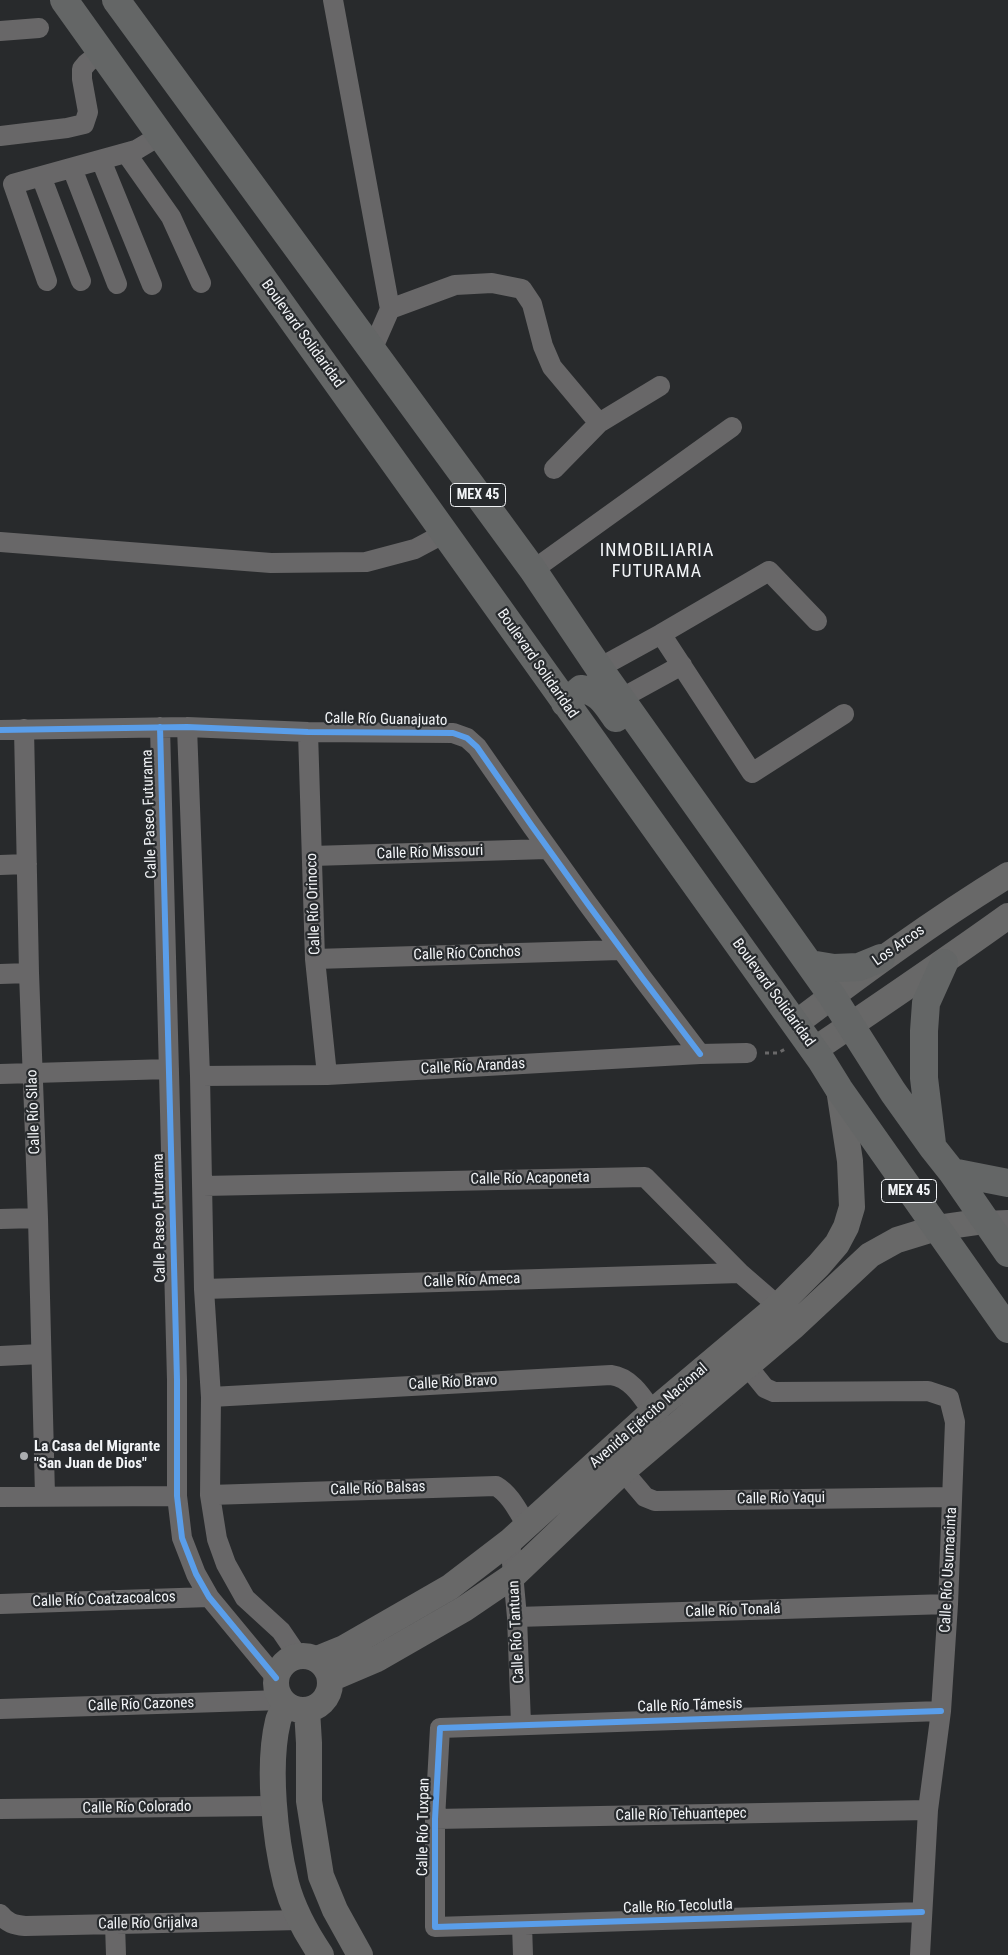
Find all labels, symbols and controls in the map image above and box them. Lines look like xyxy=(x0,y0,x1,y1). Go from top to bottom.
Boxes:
street label: Boulevard Solidaridad xyxy=(257,277,347,391)
road number: MEX 45 xyxy=(450,484,506,506)
district label: INMOBILIARIA FUTURAMA xyxy=(598,540,716,582)
street label: Boulevard Solidaridad xyxy=(493,606,581,722)
street label: Calle Río Guanajuato xyxy=(324,710,448,730)
street label: Calle Paseo Futurama xyxy=(139,749,161,879)
street label: Calle Río Missouri xyxy=(376,842,484,864)
street label: Calle Río Orinoco xyxy=(303,853,325,955)
street label: Los Arcos xyxy=(870,922,928,970)
street label: Boulevard Solidaridad xyxy=(728,936,818,1050)
street label: Calle Río Conchos xyxy=(413,943,521,965)
street label: Calle Río Arandas xyxy=(420,1055,526,1079)
street label: Calle Río Silao xyxy=(24,1069,44,1155)
street label: Calle Paseo Futurama xyxy=(150,1153,170,1283)
street label: Calle Río Acaponeta xyxy=(470,1169,590,1189)
road number: MEX 45 xyxy=(882,1180,936,1202)
street label: Calle Río Ameca xyxy=(423,1270,521,1292)
street label: Avenida Ejército Nacional xyxy=(586,1360,712,1472)
street label: Calle Río Bravo xyxy=(408,1372,498,1394)
place label: La Casa del Migrante "San Juan de Dios" xyxy=(34,1438,160,1473)
marker: La Casa del Migrante "San Juan de Dios" xyxy=(18,1450,30,1462)
street label: Calle Río Balsas xyxy=(330,1478,426,1500)
street label: Calle Río Yaqui xyxy=(737,1489,825,1509)
street label: Calle Río Usumacinta xyxy=(937,1507,961,1633)
street label: Calle Río Tantuan xyxy=(505,1580,529,1684)
street label: Calle Río Coatzacoalcos xyxy=(32,1589,176,1611)
street label: Calle Río Tonalá xyxy=(685,1600,781,1622)
street label: Calle Río Cazones xyxy=(88,1694,194,1716)
street label: Calle Río Támesis xyxy=(637,1695,743,1717)
street label: Calle Río Tuxpan xyxy=(414,1778,434,1876)
street label: Calle Río Colorado xyxy=(82,1798,192,1818)
street label: Calle Río Tehuantepec xyxy=(615,1805,747,1825)
street label: Calle Río Tecolutla xyxy=(623,1896,733,1918)
street label: Calle Río Grijalva xyxy=(98,1914,198,1934)

